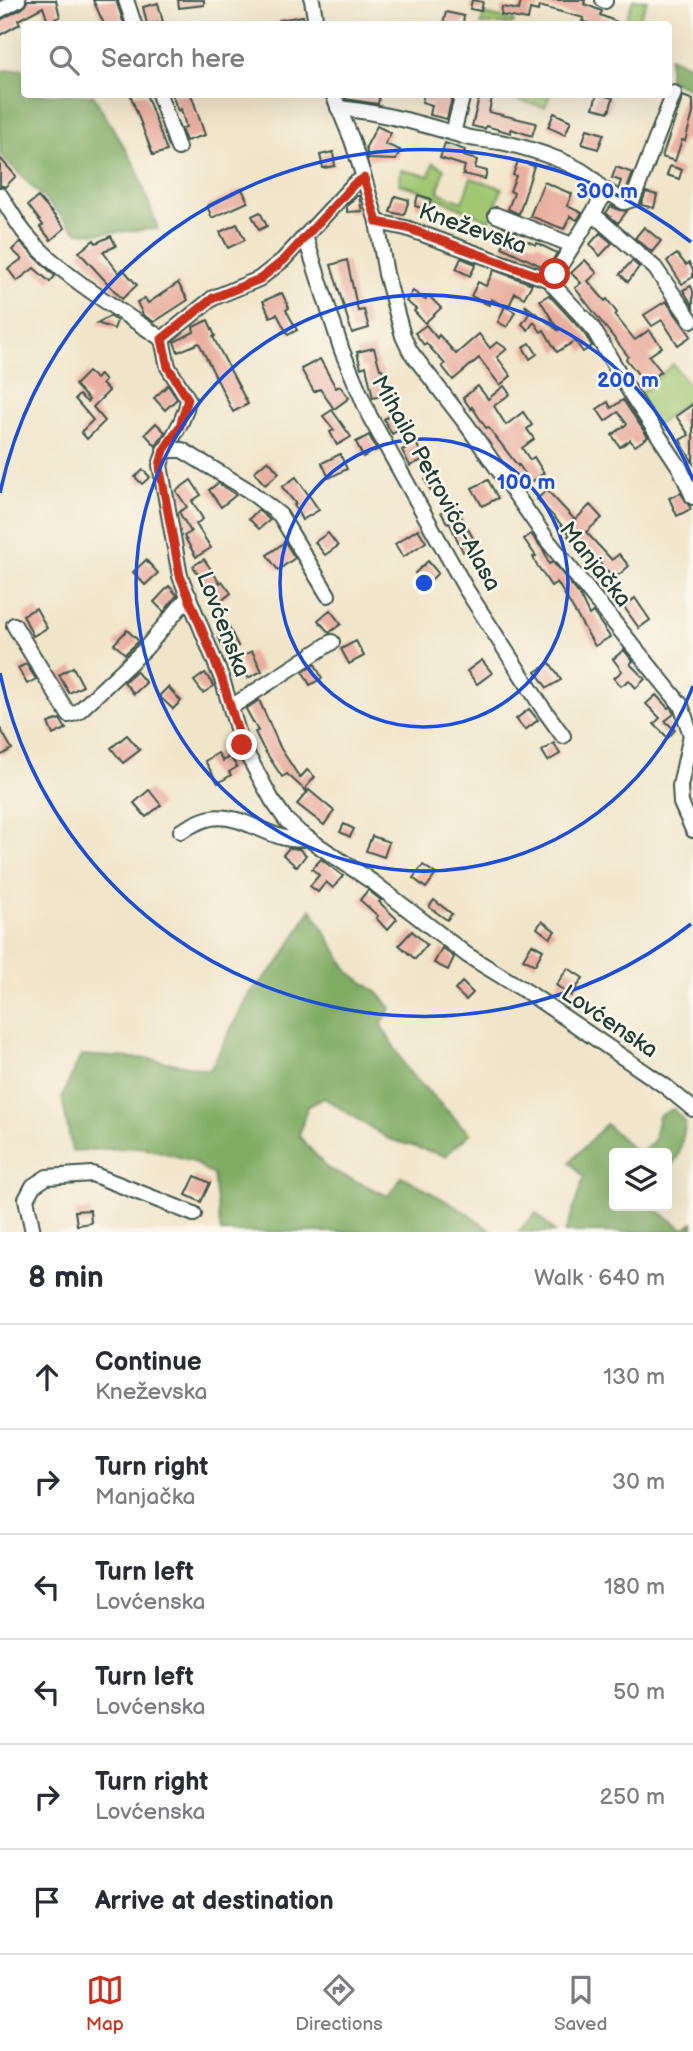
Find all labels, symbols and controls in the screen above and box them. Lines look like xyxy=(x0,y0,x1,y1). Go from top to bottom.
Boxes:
search box xyxy=(21,21,672,98)
icon: search xyxy=(45,41,83,79)
text: Search here xyxy=(101,44,245,75)
text: 300 m xyxy=(576,179,638,204)
street label: Kneževska xyxy=(415,197,530,260)
route start xyxy=(539,258,570,289)
text: 200 m xyxy=(597,368,659,393)
street label: Mihaila Petrovića-Alasa xyxy=(365,371,507,596)
text: 100 m xyxy=(497,470,555,495)
street label: Manjačka xyxy=(553,516,637,613)
street label: Lovćenska xyxy=(190,568,256,681)
centre of rings xyxy=(412,571,436,595)
route end xyxy=(226,729,257,760)
street label: Lovćenska xyxy=(556,979,663,1064)
map controls xyxy=(609,1148,672,1211)
button: layers xyxy=(609,1148,672,1211)
text: 8 min xyxy=(28,1260,104,1296)
text: Walk · 640 m xyxy=(534,1264,665,1292)
text: Continue xyxy=(95,1347,202,1378)
icon: ahead xyxy=(28,1358,66,1396)
text: 130 m xyxy=(603,1363,665,1391)
text: Kneževska xyxy=(95,1378,207,1406)
text: Turn right xyxy=(95,1452,208,1483)
icon: right xyxy=(28,1463,66,1501)
text: 30 m xyxy=(612,1468,665,1496)
text: Manjačka xyxy=(95,1483,196,1511)
text: Turn left xyxy=(95,1557,194,1588)
icon: left xyxy=(28,1568,66,1606)
text: 180 m xyxy=(604,1573,665,1601)
text: Lovćenska xyxy=(95,1588,206,1616)
text: Turn left xyxy=(95,1662,194,1693)
icon: left xyxy=(28,1673,66,1711)
text: 50 m xyxy=(613,1678,665,1706)
text: Lovćenska xyxy=(95,1693,206,1721)
text: Turn right xyxy=(95,1767,208,1798)
icon: right xyxy=(28,1778,66,1816)
text: 250 m xyxy=(599,1783,665,1811)
text: Lovćenska xyxy=(95,1798,206,1826)
icon: arrive xyxy=(28,1883,66,1921)
text: Arrive at destination xyxy=(95,1886,334,1917)
tab: Map xyxy=(86,1971,124,2036)
tab: Directions xyxy=(295,1971,383,2036)
tab: Saved xyxy=(554,1971,607,2036)

